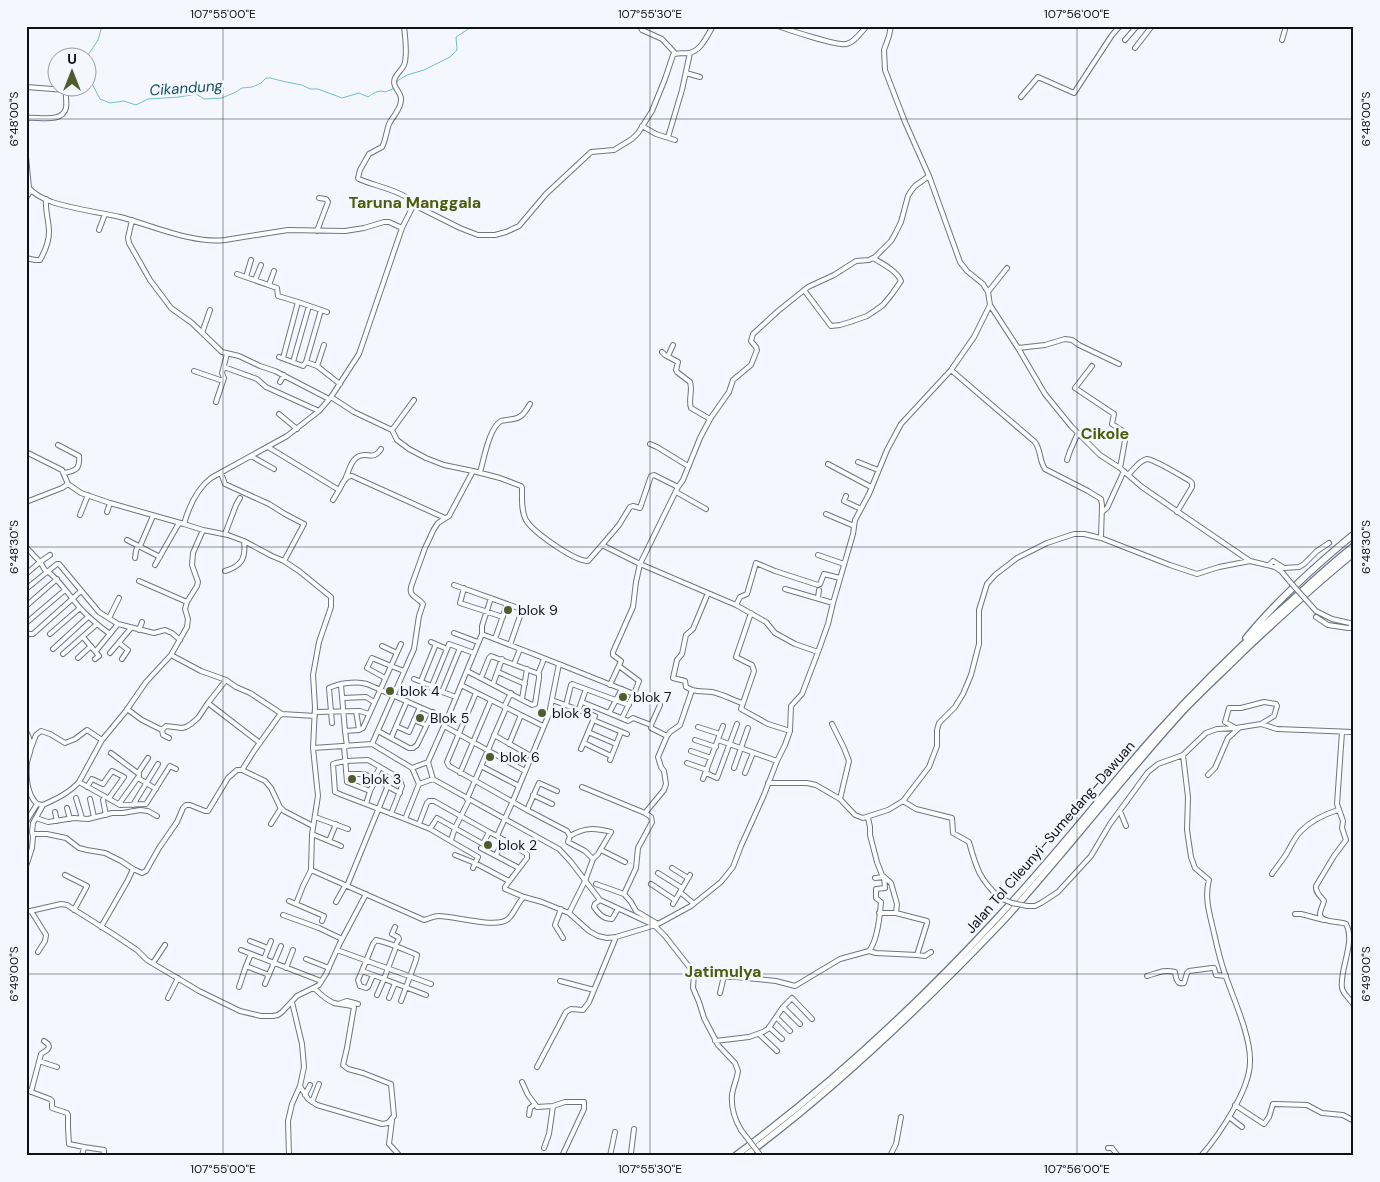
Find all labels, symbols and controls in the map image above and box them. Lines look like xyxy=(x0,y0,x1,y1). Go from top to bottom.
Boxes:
text: 107°55'00"E xyxy=(190,6,256,22)
text: 107°55'30"E xyxy=(618,6,682,22)
text: 107°56'00"E xyxy=(1044,6,1110,22)
north arrow xyxy=(48,48,98,98)
text: U xyxy=(67,50,77,68)
water label: Cikandung xyxy=(149,75,224,101)
text: 6°48'00"S xyxy=(6,91,22,147)
text: 6°48'00"S xyxy=(1358,91,1374,147)
district label: Taruna Manggala xyxy=(349,192,481,213)
district label: Cikole xyxy=(1081,423,1129,444)
text: 6°48'30"S xyxy=(6,520,22,574)
text: 6°48'30"S xyxy=(1358,520,1374,574)
place label: blok 9 xyxy=(518,601,558,619)
marker: blok 9 xyxy=(502,604,514,616)
place label: blok 4 xyxy=(400,682,440,700)
marker: blok 4 xyxy=(384,685,396,697)
place label: blok 7 xyxy=(633,688,671,706)
marker: blok 7 xyxy=(617,691,629,703)
place label: blok 8 xyxy=(552,704,591,722)
marker: blok 8 xyxy=(536,707,548,719)
place label: Blok 5 xyxy=(430,709,469,727)
marker: Blok 5 xyxy=(414,712,426,724)
street label: Jalan Tol Cileunyi–Sumedang–Dawuan xyxy=(961,737,1139,937)
place label: blok 6 xyxy=(500,748,540,766)
marker: blok 6 xyxy=(484,751,496,763)
place label: blok 3 xyxy=(362,770,401,788)
marker: blok 3 xyxy=(346,773,358,785)
place label: blok 2 xyxy=(498,836,537,854)
marker: blok 2 xyxy=(482,839,494,851)
text: 6°49'00"S xyxy=(6,946,22,1002)
text: 6°49'00"S xyxy=(1358,946,1374,1002)
district label: Jatimulya xyxy=(685,961,761,982)
text: 107°55'00"E xyxy=(190,1161,256,1177)
text: 107°55'30"E xyxy=(618,1161,682,1177)
text: 107°56'00"E xyxy=(1044,1161,1110,1177)

